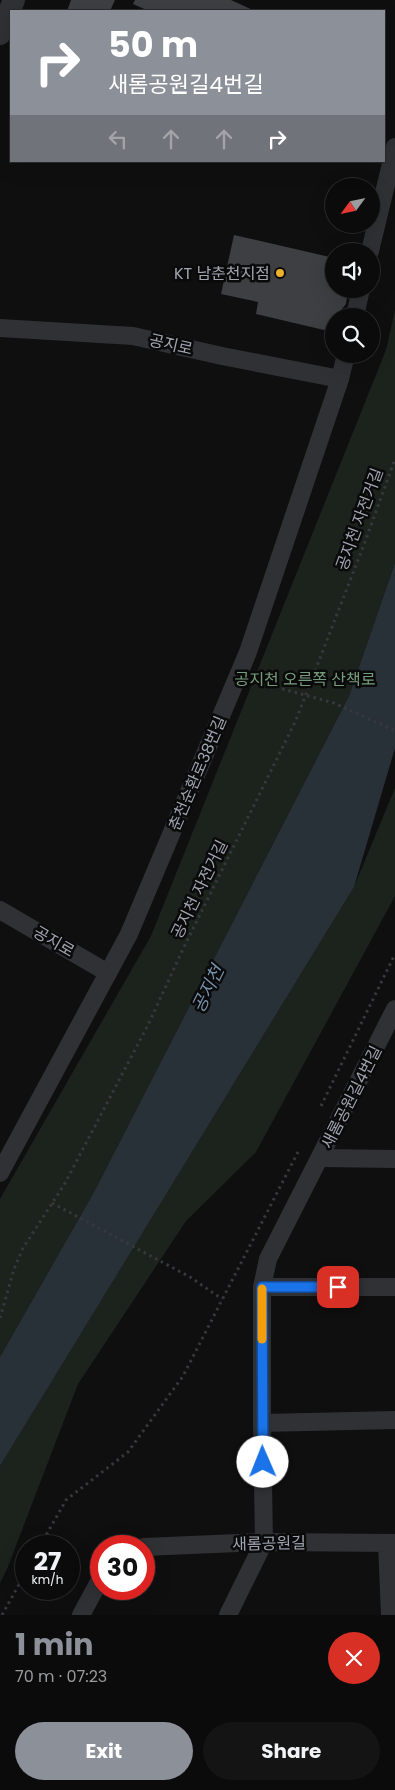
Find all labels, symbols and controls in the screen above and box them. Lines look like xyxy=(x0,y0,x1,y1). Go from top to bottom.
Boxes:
text: 50 m xyxy=(108,20,198,69)
icon: right xyxy=(25,30,90,95)
text: 새롬공원길4번길 xyxy=(108,69,264,100)
icon: left xyxy=(104,125,132,153)
icon: ahead xyxy=(157,125,185,153)
icon: ahead xyxy=(210,125,238,153)
icon: right xyxy=(263,125,291,153)
north arrow xyxy=(325,178,380,232)
map controls xyxy=(325,178,380,363)
button: sound xyxy=(325,243,380,298)
place label: KT 남춘천지점 xyxy=(174,262,270,285)
marker: KT 남춘천지점 xyxy=(274,267,286,279)
button: search xyxy=(325,308,380,363)
street label: 공지로 xyxy=(147,328,195,361)
street label: 공지천 자전거길 xyxy=(330,465,389,574)
park label: 공지천 오른쪽 산책로 xyxy=(234,668,376,691)
street label: 춘천순환로38번길 xyxy=(163,712,232,834)
street label: 공지천 자전거길 xyxy=(166,836,233,942)
street label: 공지로 xyxy=(29,920,79,963)
water label: 공지천 xyxy=(185,959,231,1017)
street label: 새롬공원길4번길 xyxy=(316,1042,387,1153)
pin xyxy=(317,1266,359,1308)
icon: arrive xyxy=(324,1273,352,1301)
position arrow xyxy=(236,1435,288,1487)
street label: 새롬공원길 xyxy=(232,1531,306,1556)
speed limit sign: 30 xyxy=(90,1535,155,1600)
text: 27 xyxy=(34,1544,61,1579)
text: km/h xyxy=(32,1571,63,1588)
text: 1 min xyxy=(15,1623,93,1666)
button: close xyxy=(328,1632,380,1684)
text: 70 m · 07:23 xyxy=(15,1665,107,1688)
button: Exit xyxy=(15,1722,193,1780)
button: Share xyxy=(203,1722,380,1780)

